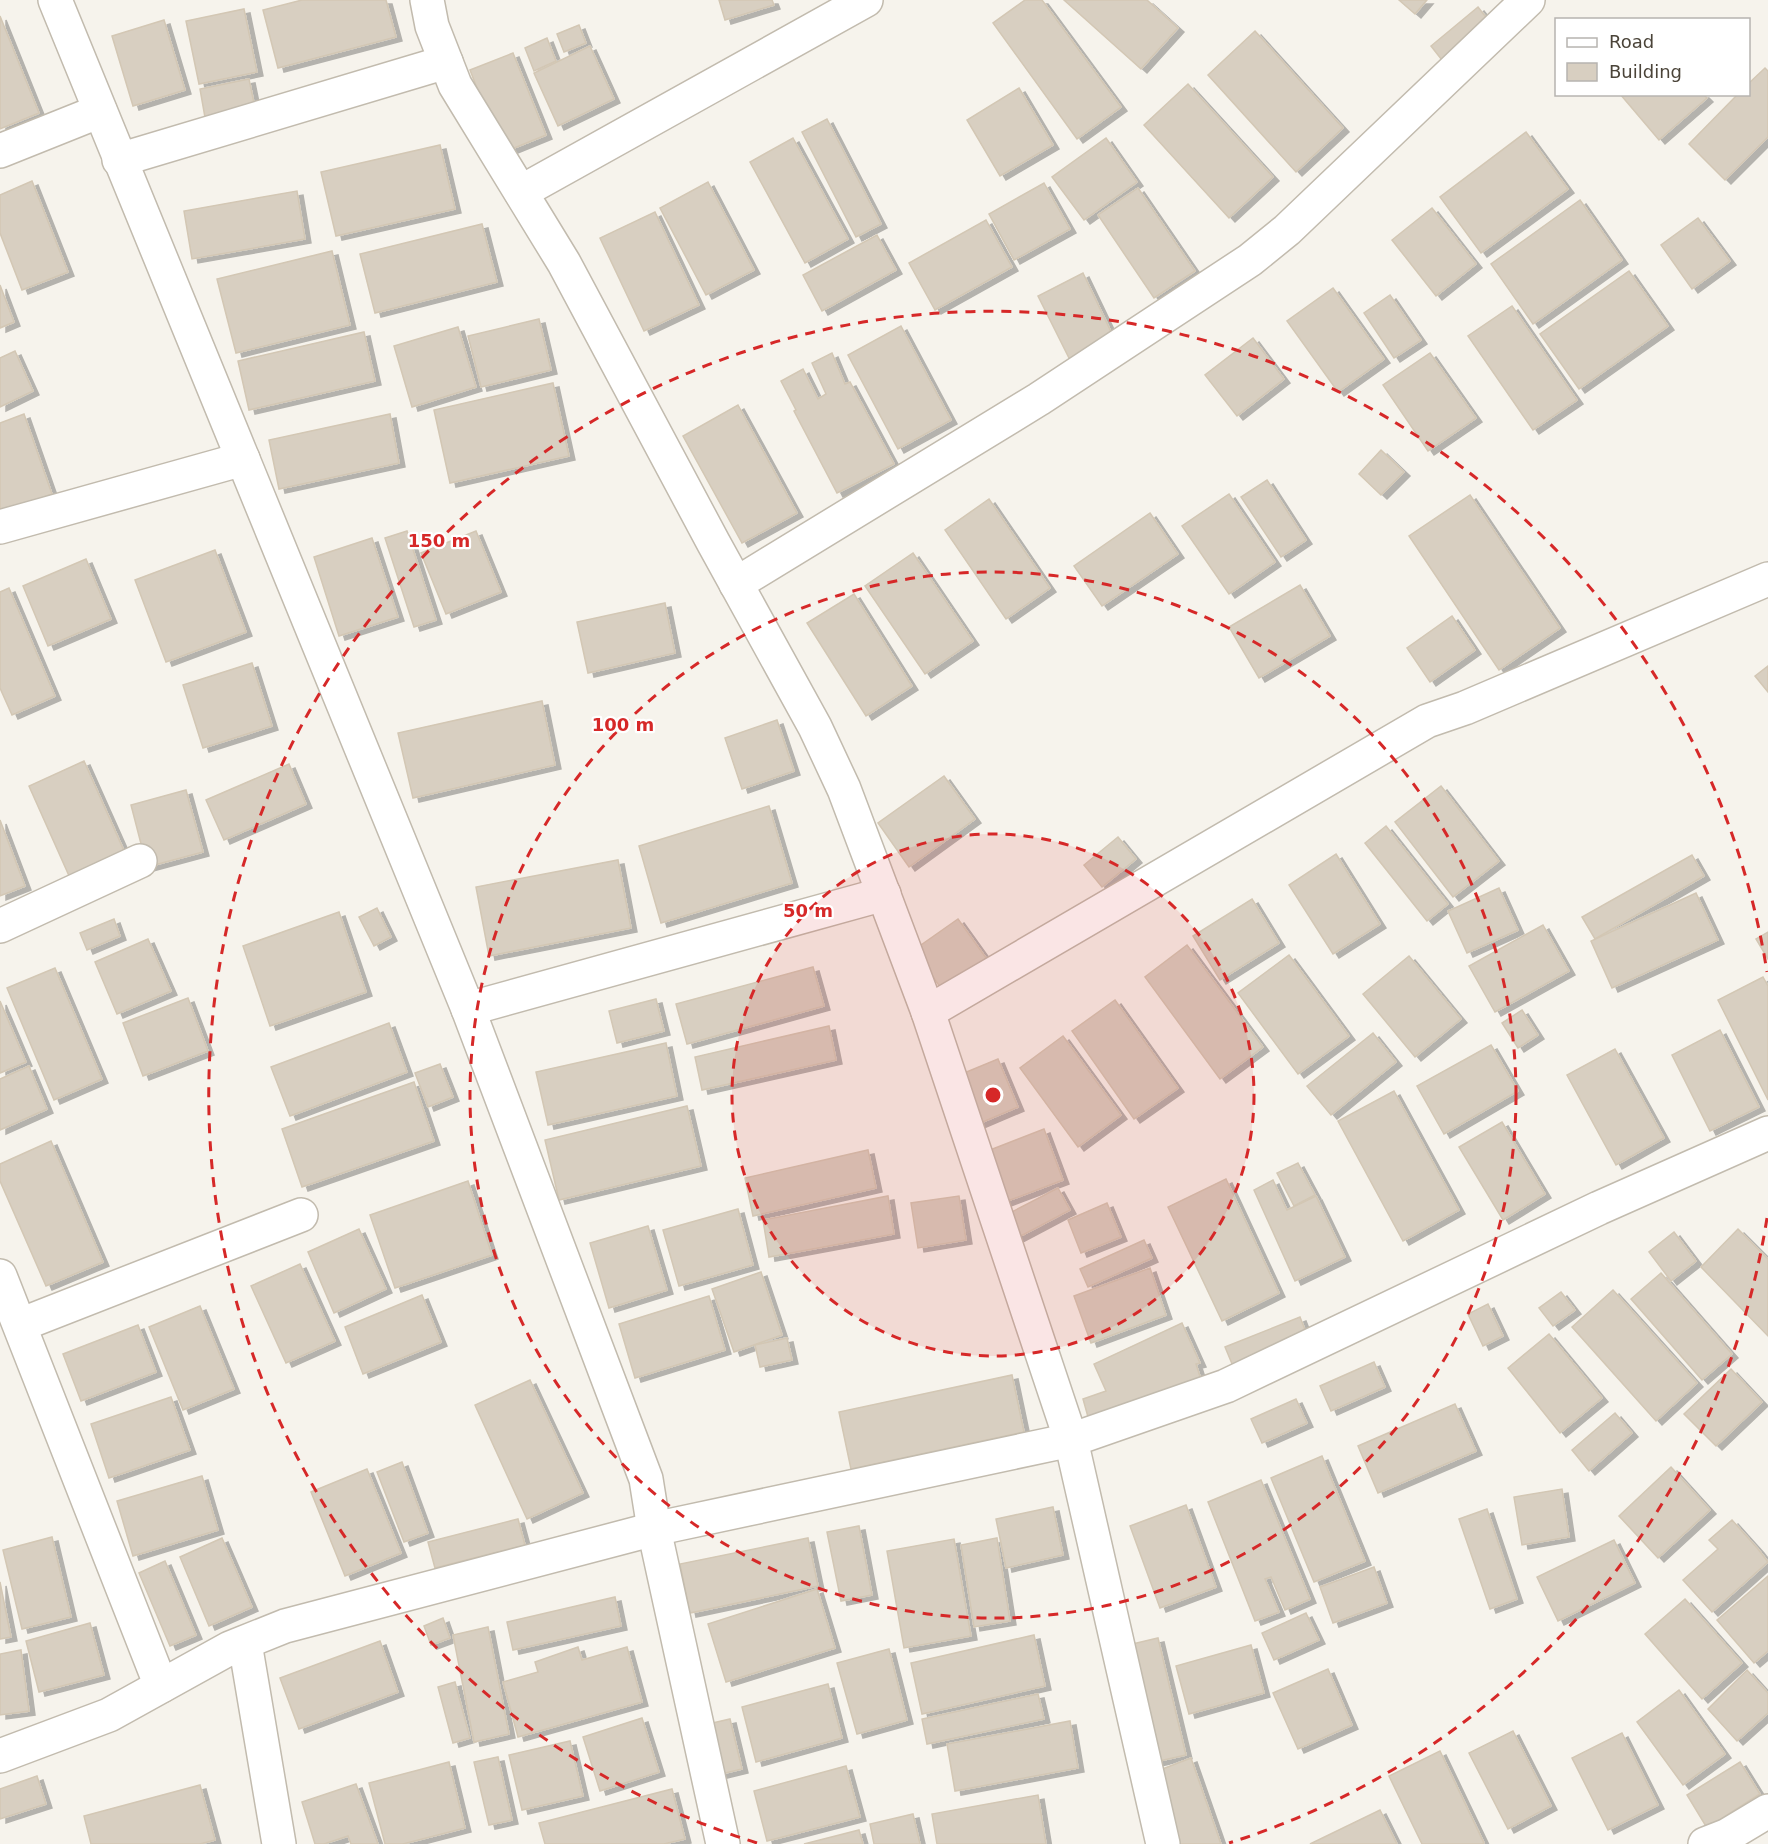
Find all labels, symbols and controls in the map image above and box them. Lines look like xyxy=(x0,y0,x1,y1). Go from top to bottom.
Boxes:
legend xyxy=(1555,18,1750,96)
text: Road xyxy=(1609,31,1654,52)
text: Building xyxy=(1609,61,1682,82)
text: 150 m xyxy=(408,530,470,551)
text: 100 m xyxy=(592,714,654,735)
text: 50 m xyxy=(783,900,833,921)
centre of rings xyxy=(983,1085,1003,1105)

